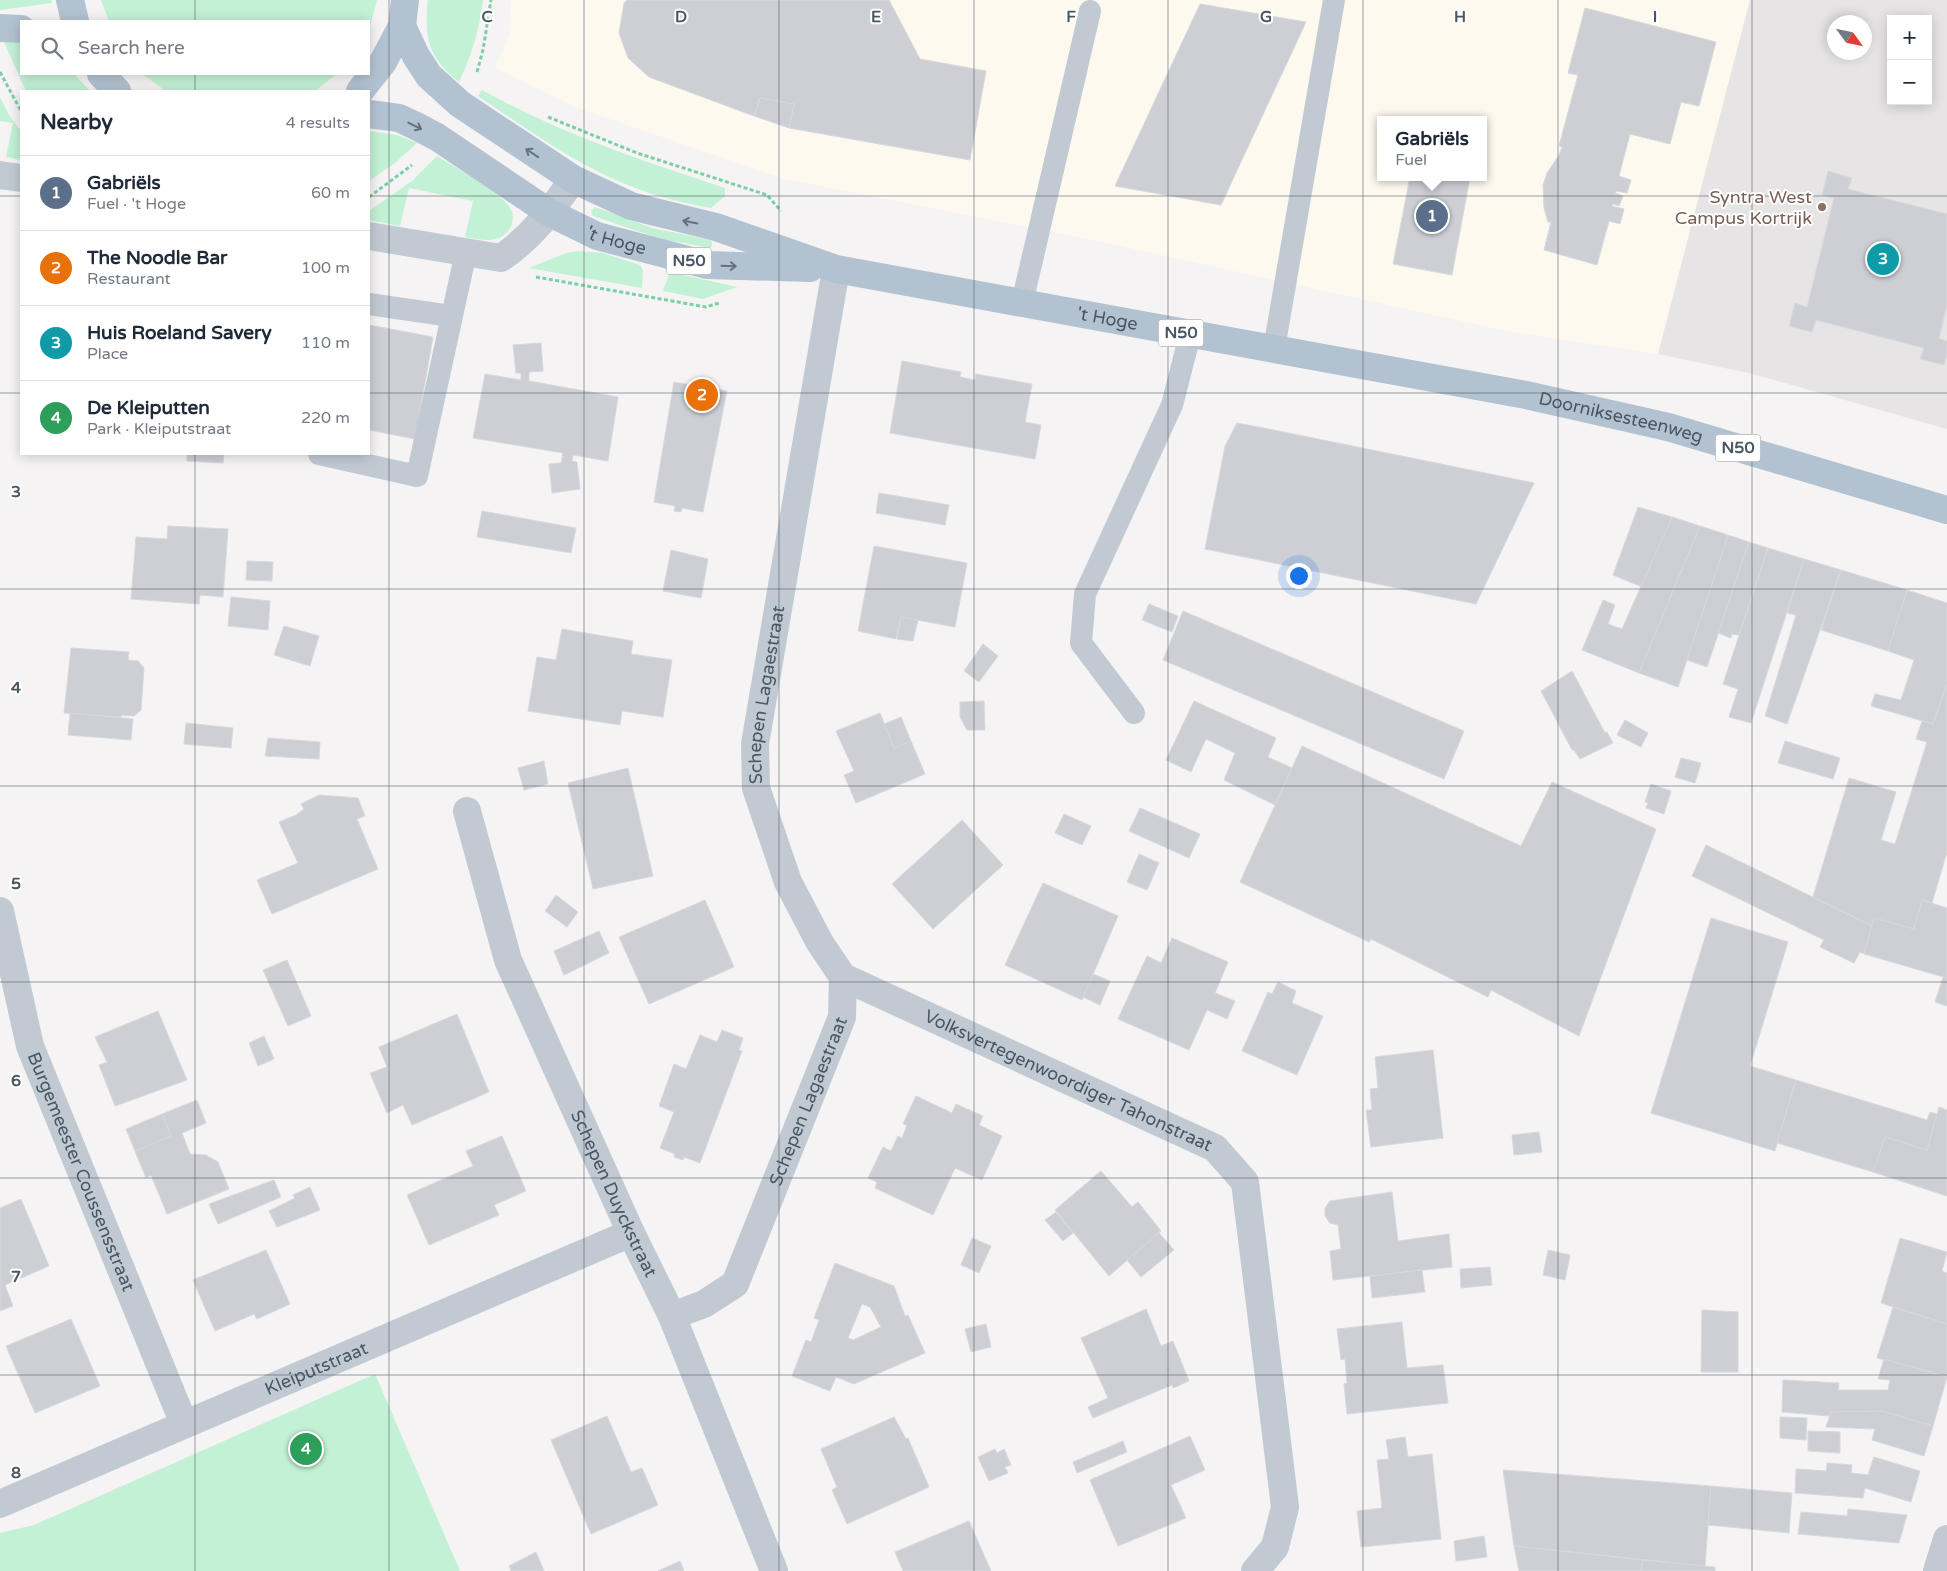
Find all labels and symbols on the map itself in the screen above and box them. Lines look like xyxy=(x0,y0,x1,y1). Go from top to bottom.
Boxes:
text: C xyxy=(481,7,493,27)
text: D xyxy=(675,7,687,27)
text: E xyxy=(871,7,881,27)
text: F xyxy=(1066,7,1076,27)
text: G xyxy=(1260,7,1272,27)
text: H xyxy=(1454,7,1466,27)
text: I xyxy=(1653,7,1657,27)
north arrow xyxy=(1827,15,1872,60)
one-way arrow xyxy=(407,122,422,131)
one-way arrow xyxy=(525,147,539,157)
place label: Syntra West Campus Kortrijk xyxy=(1675,186,1812,229)
pin: 1 xyxy=(1416,197,1448,235)
marker: Syntra West Campus Kortrijk xyxy=(1816,201,1828,213)
one-way arrow xyxy=(682,216,698,226)
street label: 't Hoge xyxy=(582,221,649,259)
pin: 3 xyxy=(1867,240,1899,278)
road number: N50 xyxy=(666,248,712,274)
one-way arrow xyxy=(720,261,737,271)
street label: 't Hoge xyxy=(1075,302,1140,335)
road number: N50 xyxy=(1158,319,1204,346)
pin: 2 xyxy=(686,376,718,414)
street label: Doorniksesteenweg xyxy=(1537,387,1706,448)
road number: N50 xyxy=(1716,434,1760,462)
text: 3 xyxy=(11,482,21,502)
your location xyxy=(1286,563,1312,589)
street label: Schepen Lagaestraat xyxy=(744,604,789,784)
text: 4 xyxy=(11,678,21,698)
text: 5 xyxy=(11,874,21,894)
street label: Volksvertegenwoordiger Tahonstraat xyxy=(921,1005,1216,1156)
street label: Schepen Lagaestraat xyxy=(764,1013,852,1189)
street label: Burgemeester Coussensstraat xyxy=(23,1049,140,1295)
text: 6 xyxy=(11,1071,21,1091)
street label: Schepen Duyckstraat xyxy=(566,1107,662,1281)
text: 7 xyxy=(11,1267,21,1287)
street label: Kleiputstraat xyxy=(261,1337,371,1400)
pin: 4 xyxy=(290,1430,322,1468)
text: 8 xyxy=(11,1463,21,1483)

